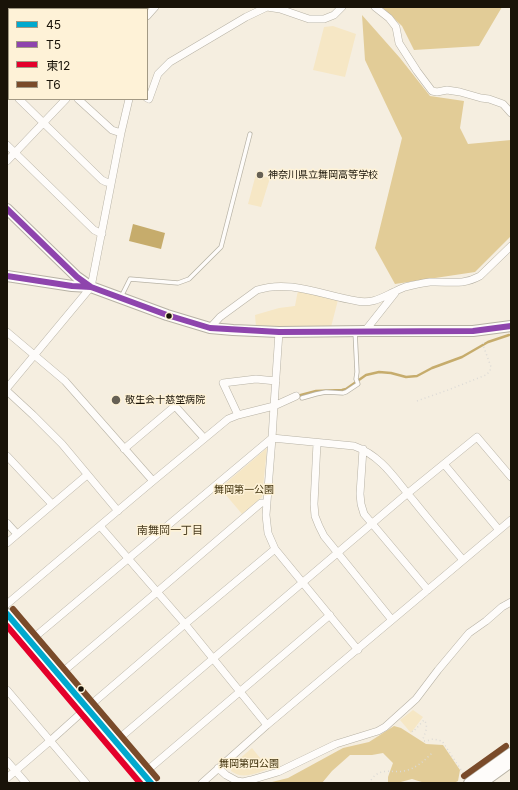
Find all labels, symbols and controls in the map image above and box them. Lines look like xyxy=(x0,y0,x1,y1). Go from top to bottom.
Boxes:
legend xyxy=(8,8,148,100)
text: 45 xyxy=(46,17,61,32)
text: T5 xyxy=(46,37,61,52)
text: 東12 xyxy=(46,58,70,73)
text: T6 xyxy=(46,77,61,92)
place label: 神奈川県立舞岡高等学校 xyxy=(268,169,378,181)
marker: 神奈川県立舞岡高等学校 xyxy=(255,170,265,180)
unlabelled marker xyxy=(164,311,174,321)
marker: 敬生会十慈堂病院 xyxy=(110,394,122,406)
place label: 敬生会十慈堂病院 xyxy=(125,394,205,406)
park label: 舞岡第一公園 xyxy=(214,484,274,496)
district label: 南舞岡一丁目 xyxy=(137,524,203,538)
unlabelled marker xyxy=(76,684,86,694)
park label: 舞岡第四公園 xyxy=(219,758,279,770)

